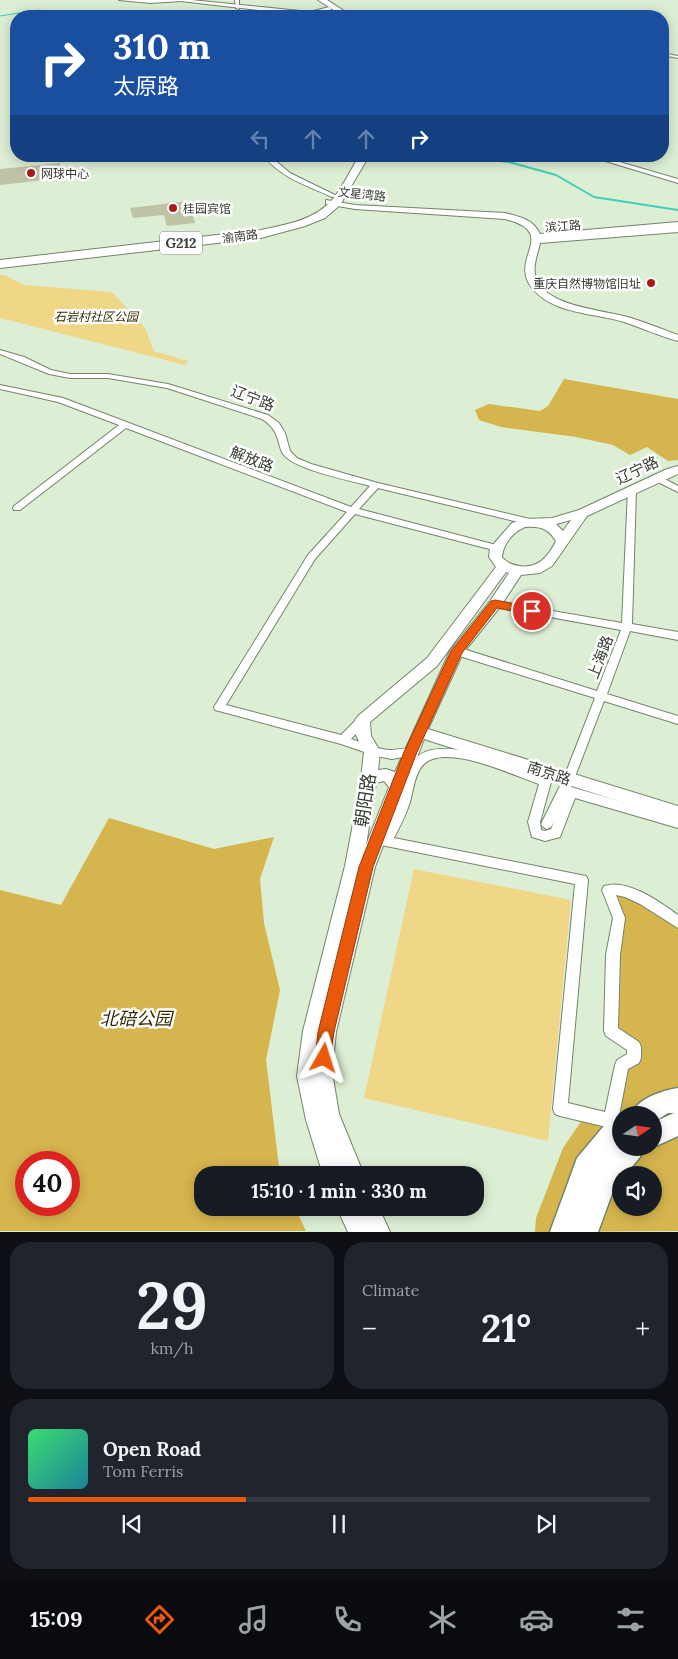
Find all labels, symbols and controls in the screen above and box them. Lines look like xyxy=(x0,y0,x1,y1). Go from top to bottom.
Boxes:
text: 310 m xyxy=(113,24,210,69)
icon: right xyxy=(30,30,95,95)
text: 太原路 xyxy=(113,72,179,100)
icon: left xyxy=(246,125,274,153)
icon: ahead xyxy=(299,125,327,153)
icon: ahead xyxy=(352,125,380,153)
icon: right xyxy=(405,125,433,153)
place label: 网球中心 xyxy=(41,166,89,181)
marker: 网球中心 xyxy=(25,167,37,179)
street label: 文星湾路 xyxy=(337,184,387,204)
place label: 桂园宾馆 xyxy=(183,201,231,216)
marker: 桂园宾馆 xyxy=(167,202,179,214)
street label: 滨江路 xyxy=(545,217,581,235)
street label: 渝南路 xyxy=(221,226,259,246)
road number: G212 xyxy=(160,232,202,254)
place label: 重庆自然博物馆旧址 xyxy=(533,276,641,291)
marker: 重庆自然博物馆旧址 xyxy=(645,277,657,289)
park label: 石岩村社区公园 xyxy=(54,309,140,324)
street label: 辽宁路 xyxy=(229,381,277,415)
street label: 解放路 xyxy=(228,442,276,476)
street label: 辽宁路 xyxy=(613,452,661,488)
pin xyxy=(511,590,553,632)
icon: arrive xyxy=(518,597,546,625)
street label: 上海路 xyxy=(583,633,617,681)
street label: 南京路 xyxy=(525,757,573,789)
street label: 朝阳路 xyxy=(349,772,381,828)
park label: 北碚公园 xyxy=(100,1007,175,1030)
position arrow xyxy=(297,1031,349,1083)
north arrow xyxy=(612,1106,662,1156)
map controls xyxy=(612,1106,662,1216)
speed limit sign: 40 xyxy=(15,1151,80,1216)
button: sound xyxy=(612,1166,662,1216)
text: 15:10 · 1 min · 330 m xyxy=(251,1179,427,1203)
text: 29 xyxy=(136,1264,208,1347)
text: Climate xyxy=(362,1280,419,1300)
text: 21° xyxy=(481,1304,531,1352)
text: − xyxy=(362,1311,377,1347)
text: + xyxy=(635,1311,650,1347)
text: km/h xyxy=(150,1338,194,1358)
text: Open Road xyxy=(103,1437,201,1461)
text: Tom Ferris xyxy=(103,1461,183,1481)
icon: previous xyxy=(118,1510,146,1538)
icon: pause xyxy=(325,1510,353,1538)
icon: next xyxy=(532,1510,560,1538)
icon: directions xyxy=(142,1602,177,1637)
icon: music xyxy=(236,1602,271,1637)
icon: phone xyxy=(330,1602,365,1637)
icon: climate xyxy=(425,1602,460,1637)
icon: car xyxy=(519,1602,554,1637)
icon: filters xyxy=(613,1602,648,1637)
text: 15:09 xyxy=(30,1605,83,1633)

